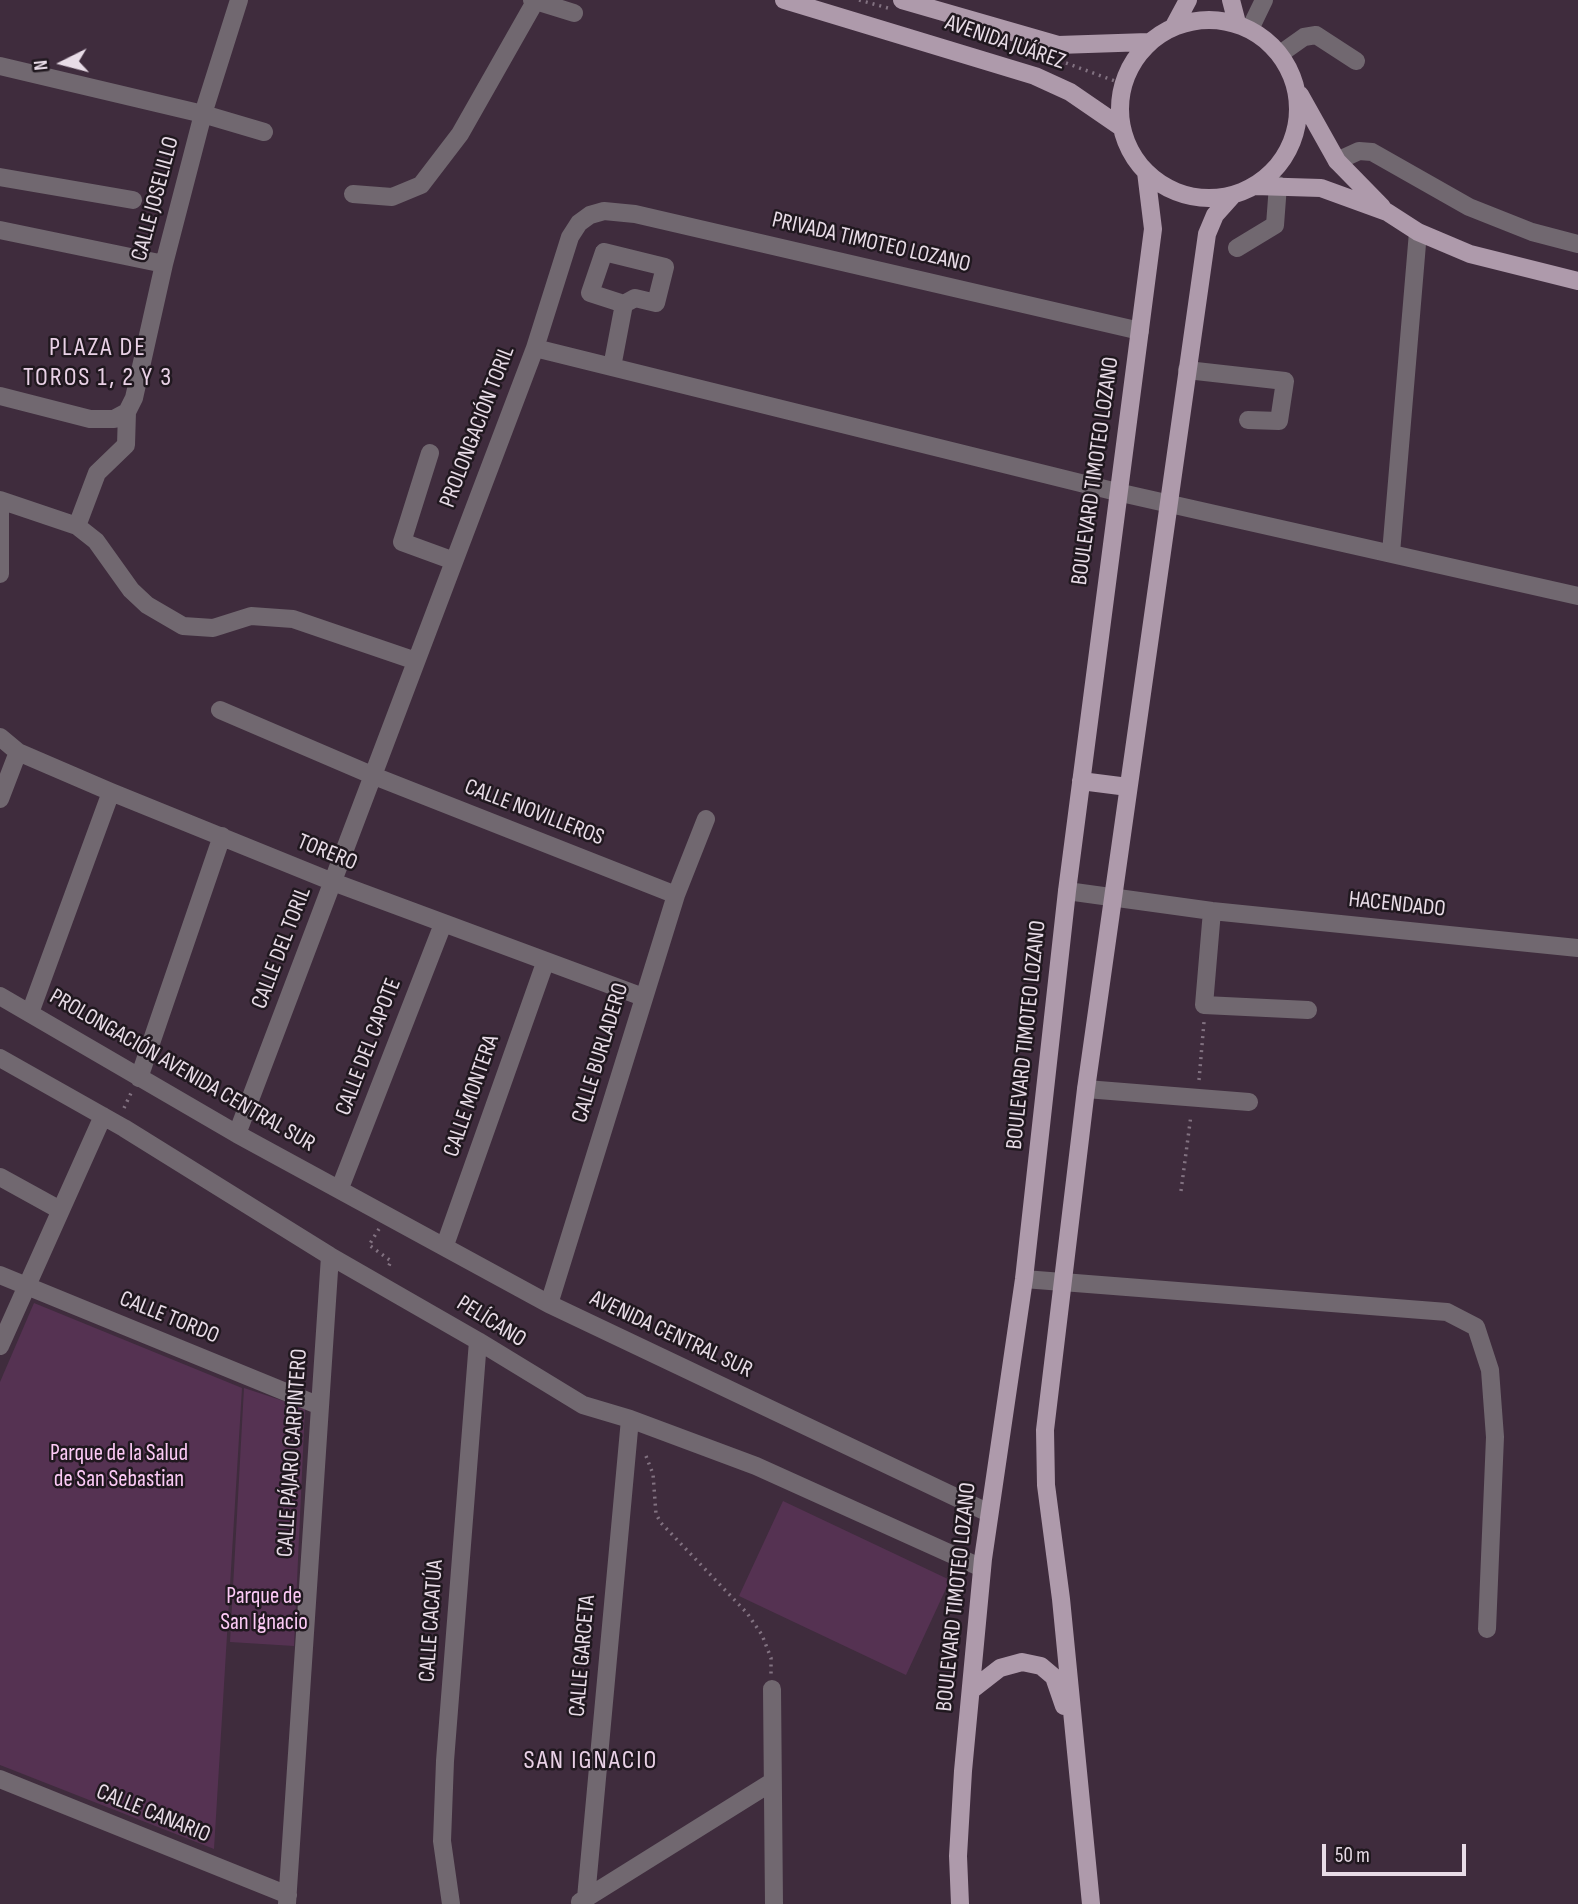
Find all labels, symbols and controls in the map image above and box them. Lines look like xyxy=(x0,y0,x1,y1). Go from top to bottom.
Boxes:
street label: AVENIDA JUÁREZ xyxy=(941,10,1069,76)
north arrow xyxy=(28,28,98,98)
text: N xyxy=(30,59,54,71)
street label: CALLE JOSELILLO xyxy=(126,134,186,264)
street label: PRIVADA TIMOTEO LOZANO xyxy=(769,207,973,279)
district label: PLAZA DE TOROS 1, 2 Y 3 xyxy=(25,332,171,394)
street label: PROLONGACIÓN TORIL xyxy=(435,342,521,512)
street label: BOULEVARD TIMOTEO LOZANO xyxy=(1066,355,1126,587)
street label: CALLE NOVILLEROS xyxy=(460,774,608,852)
street label: TORERO xyxy=(293,829,361,877)
street label: CALLE DEL TORIL xyxy=(246,883,318,1013)
street label: HACENDADO xyxy=(1347,886,1447,924)
street label: BOULEVARD TIMOTEO LOZANO xyxy=(1001,919,1053,1151)
street label: CALLE DEL CAPOTE xyxy=(330,975,408,1119)
street label: CALLE BURLADERO xyxy=(567,980,635,1126)
street label: PROLONGACIÓN AVENIDA CENTRAL SUR xyxy=(44,983,320,1159)
street label: CALLE MONTERA xyxy=(438,1031,506,1161)
street label: AVENIDA CENTRAL SUR xyxy=(585,1285,757,1385)
street label: CALLE TORDO xyxy=(115,1286,223,1350)
street label: PELÍCANO xyxy=(451,1290,531,1354)
street label: CALLE PÁJARO CARPINTERO xyxy=(272,1348,314,1558)
park label: Parque de la Salud de San Sebastian xyxy=(50,1440,188,1494)
street label: BOULEVARD TIMOTEO LOZANO xyxy=(931,1481,983,1713)
street label: CALLE CACATÚA xyxy=(414,1559,450,1683)
park label: Parque de San Ignacio xyxy=(220,1583,308,1637)
street label: CALLE GARCETA xyxy=(564,1594,602,1718)
district label: SAN IGNACIO xyxy=(525,1745,657,1777)
street label: CALLE CANARIO xyxy=(92,1779,214,1849)
scale bar xyxy=(1326,1830,1470,1874)
text: 50 m xyxy=(1335,1843,1370,1868)

